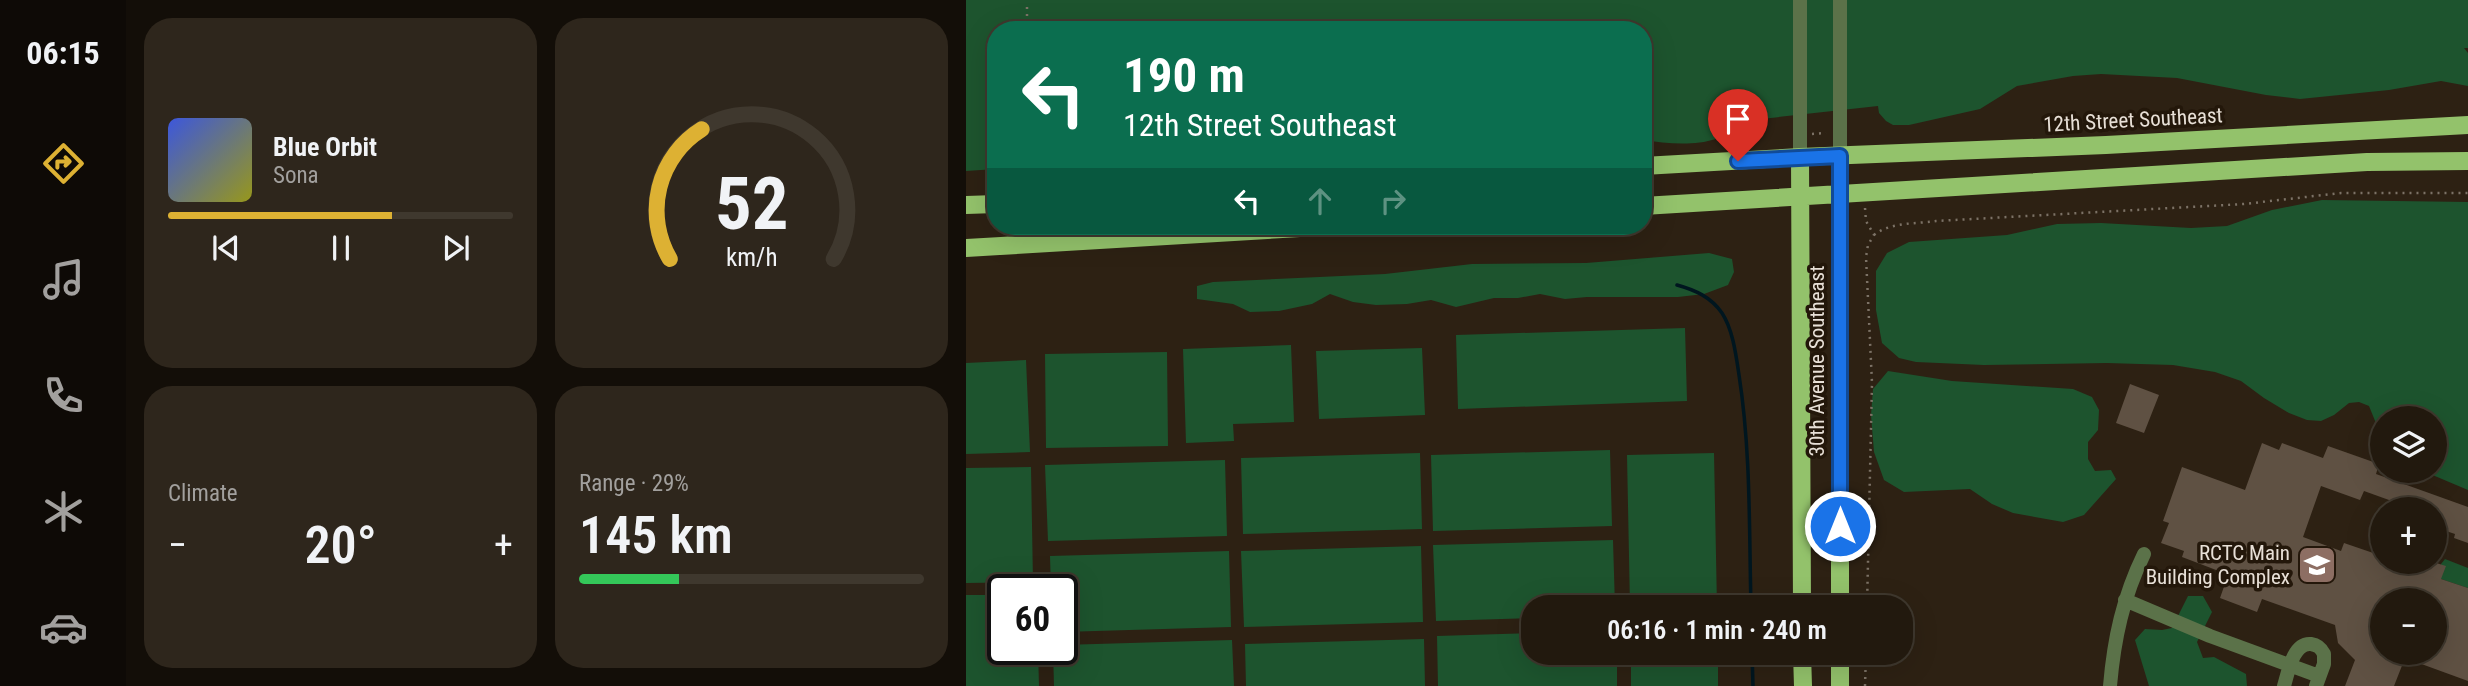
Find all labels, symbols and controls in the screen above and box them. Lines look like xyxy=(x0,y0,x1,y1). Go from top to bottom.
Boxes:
text: 06:15 xyxy=(26,34,100,72)
text: 190 m xyxy=(1123,47,1245,104)
icon: left xyxy=(1008,49,1099,140)
pin xyxy=(1708,89,1768,161)
icon: arrive xyxy=(1719,100,1757,138)
street label: 12th Street Southeast xyxy=(2043,103,2223,137)
text: 12th Street Southeast xyxy=(1123,106,1397,144)
text: Blue Orbit xyxy=(273,132,377,162)
icon: directions xyxy=(39,139,88,188)
text: 52 xyxy=(715,161,788,247)
text: Sona xyxy=(273,162,319,189)
icon: left xyxy=(1228,182,1266,220)
icon: ahead xyxy=(1301,182,1339,220)
icon: right xyxy=(1374,182,1412,220)
icon: previous xyxy=(207,229,245,267)
icon: pause xyxy=(322,229,360,267)
icon: next xyxy=(437,229,475,267)
text: km/h xyxy=(726,243,777,272)
icon: music xyxy=(39,255,88,304)
street label: 30th Avenue Southeast xyxy=(1805,266,1829,456)
icon: phone xyxy=(39,371,88,420)
map controls xyxy=(2370,406,2447,665)
button: layers xyxy=(2370,406,2447,483)
text: Range · 29% xyxy=(579,470,689,497)
text: Climate xyxy=(168,480,238,507)
icon: climate xyxy=(39,487,88,536)
position arrow xyxy=(1803,489,1877,563)
button: + xyxy=(2370,497,2447,574)
text: 145 km xyxy=(579,505,733,566)
text: 20° xyxy=(304,515,377,576)
text: − xyxy=(168,523,187,567)
text: + xyxy=(494,523,513,567)
place label: RCTC Main Building Complex xyxy=(2146,541,2290,589)
school or university icon: RCTC Main Building Complex xyxy=(2296,544,2338,586)
speed limit sign: 60 xyxy=(987,574,1078,665)
button: − xyxy=(2370,588,2447,665)
icon: car xyxy=(39,603,88,652)
text: 06:16 · 1 min · 240 m xyxy=(1607,615,1827,645)

